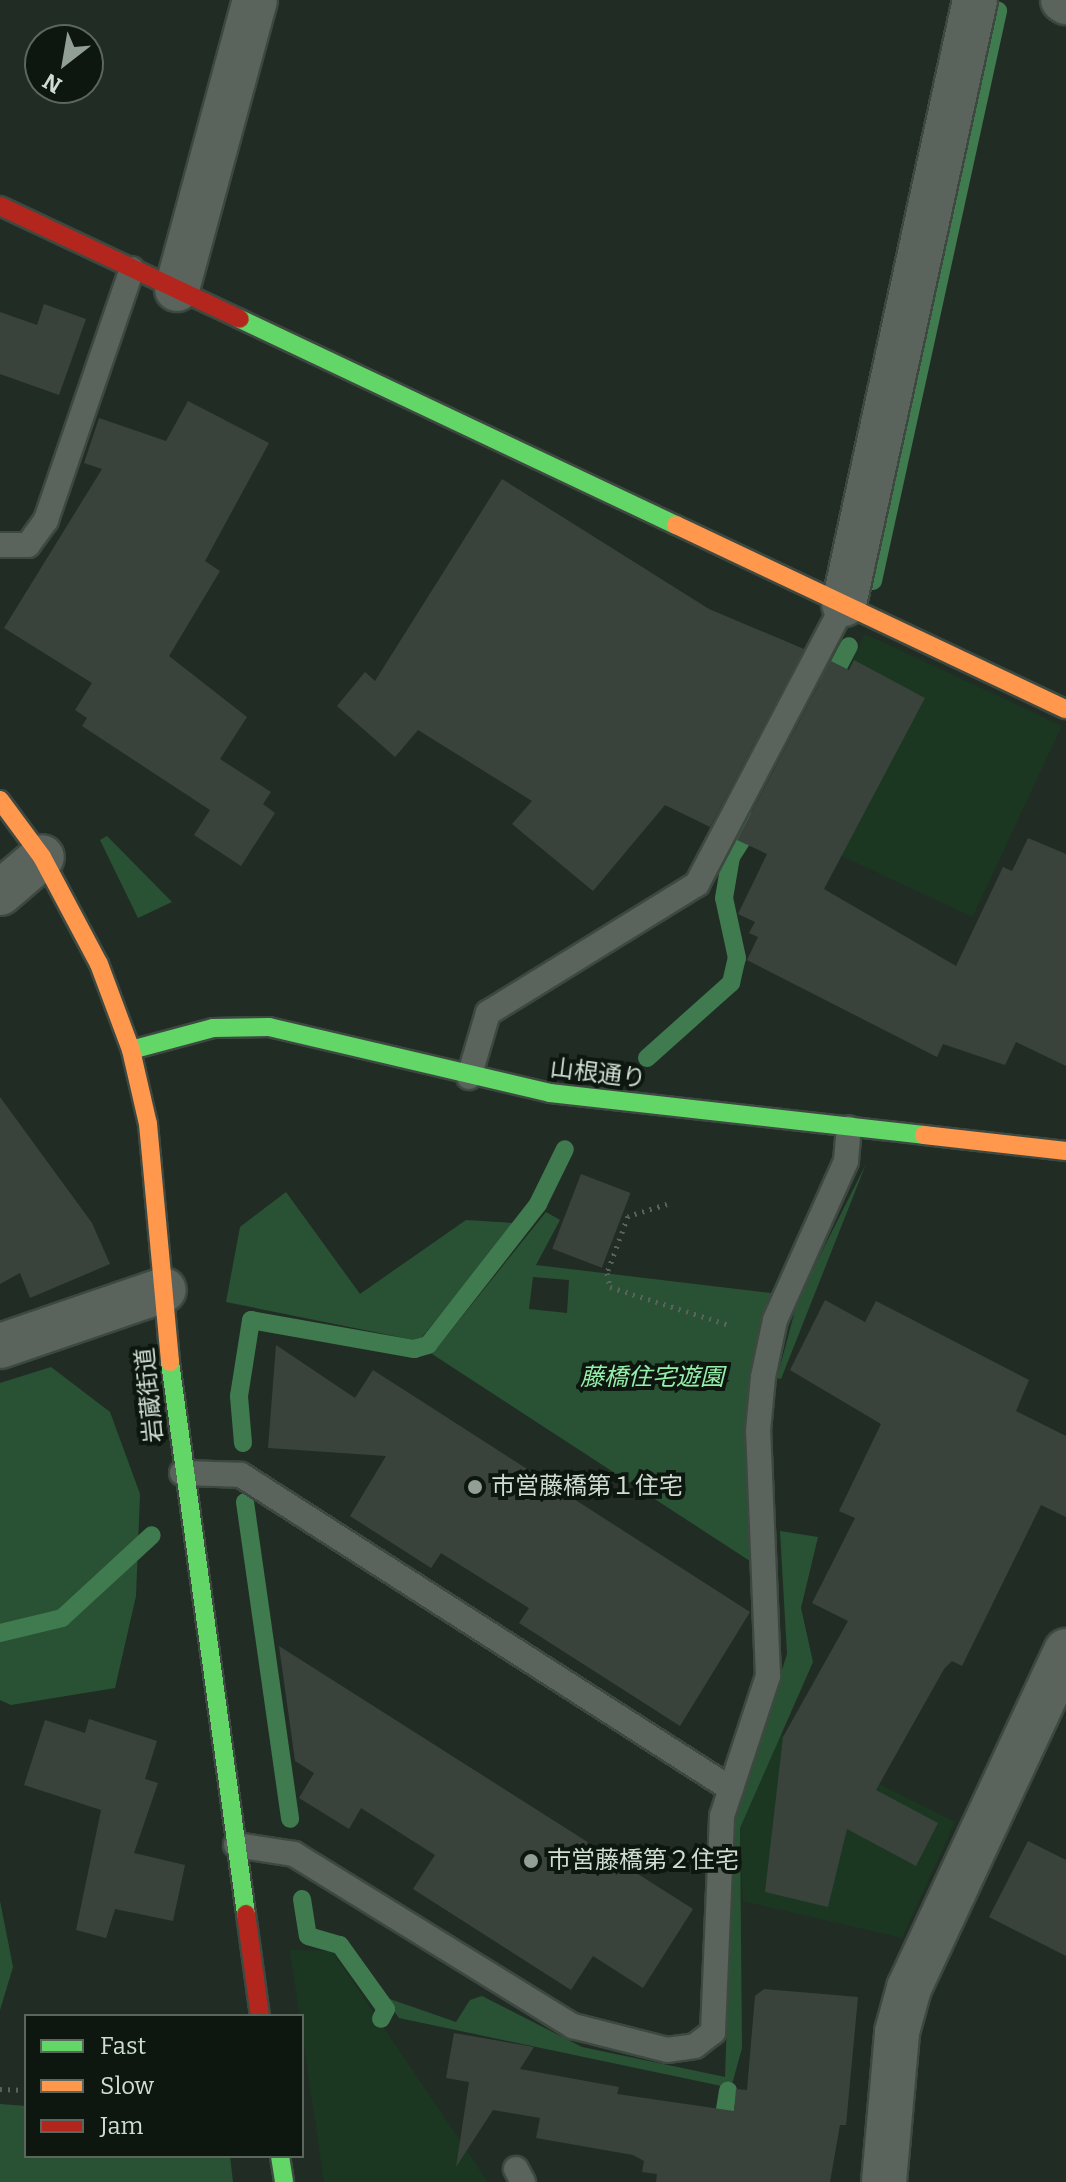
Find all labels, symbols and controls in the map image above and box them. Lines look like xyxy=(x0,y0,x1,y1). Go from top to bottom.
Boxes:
north arrow xyxy=(24,24,104,104)
text: N xyxy=(38,67,67,99)
street label: 山根通り xyxy=(549,1054,647,1094)
street label: 岩蔵街道 xyxy=(131,1346,169,1444)
park label: 藤橋住宅遊園 xyxy=(580,1364,724,1392)
place label: 市営藤橋第１住宅 xyxy=(491,1473,683,1501)
marker: 市営藤橋第１住宅 xyxy=(466,1478,484,1496)
place label: 市営藤橋第２住宅 xyxy=(547,1847,739,1875)
marker: 市営藤橋第２住宅 xyxy=(522,1852,540,1870)
legend xyxy=(24,2014,304,2158)
text: Fast xyxy=(100,2032,146,2060)
text: Slow xyxy=(100,2072,154,2100)
text: Jam xyxy=(100,2112,143,2140)

